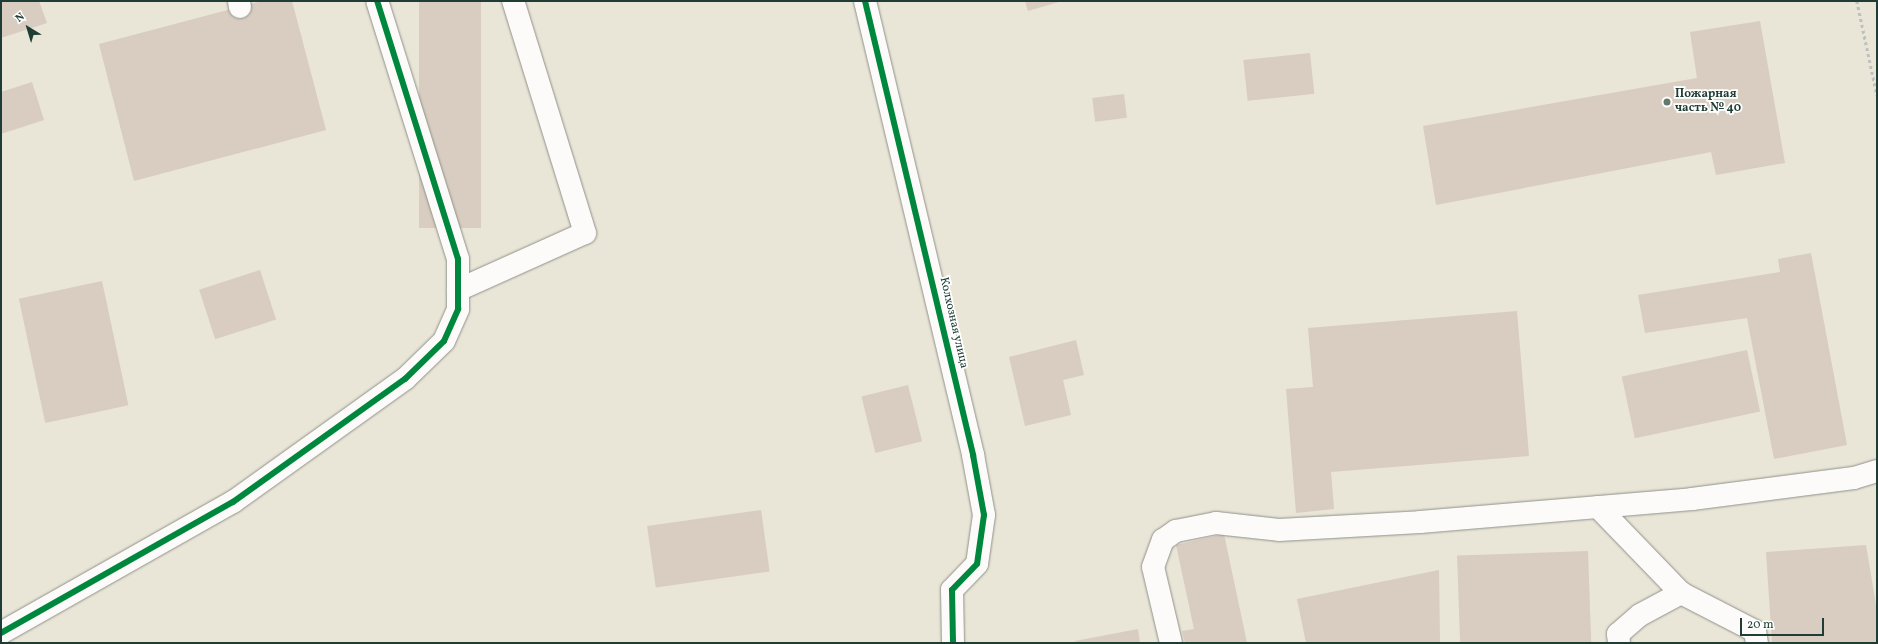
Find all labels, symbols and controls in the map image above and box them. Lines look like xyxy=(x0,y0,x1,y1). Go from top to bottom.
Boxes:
north arrow xyxy=(8,8,48,48)
text: N xyxy=(13,10,28,27)
place label: Пожарная часть № 40 xyxy=(1675,88,1741,116)
marker: Пожарная часть № 40 xyxy=(1662,97,1672,107)
street label: Колхозная улица xyxy=(935,276,971,370)
scale bar xyxy=(1742,610,1826,636)
text: 20 m xyxy=(1747,617,1774,633)

